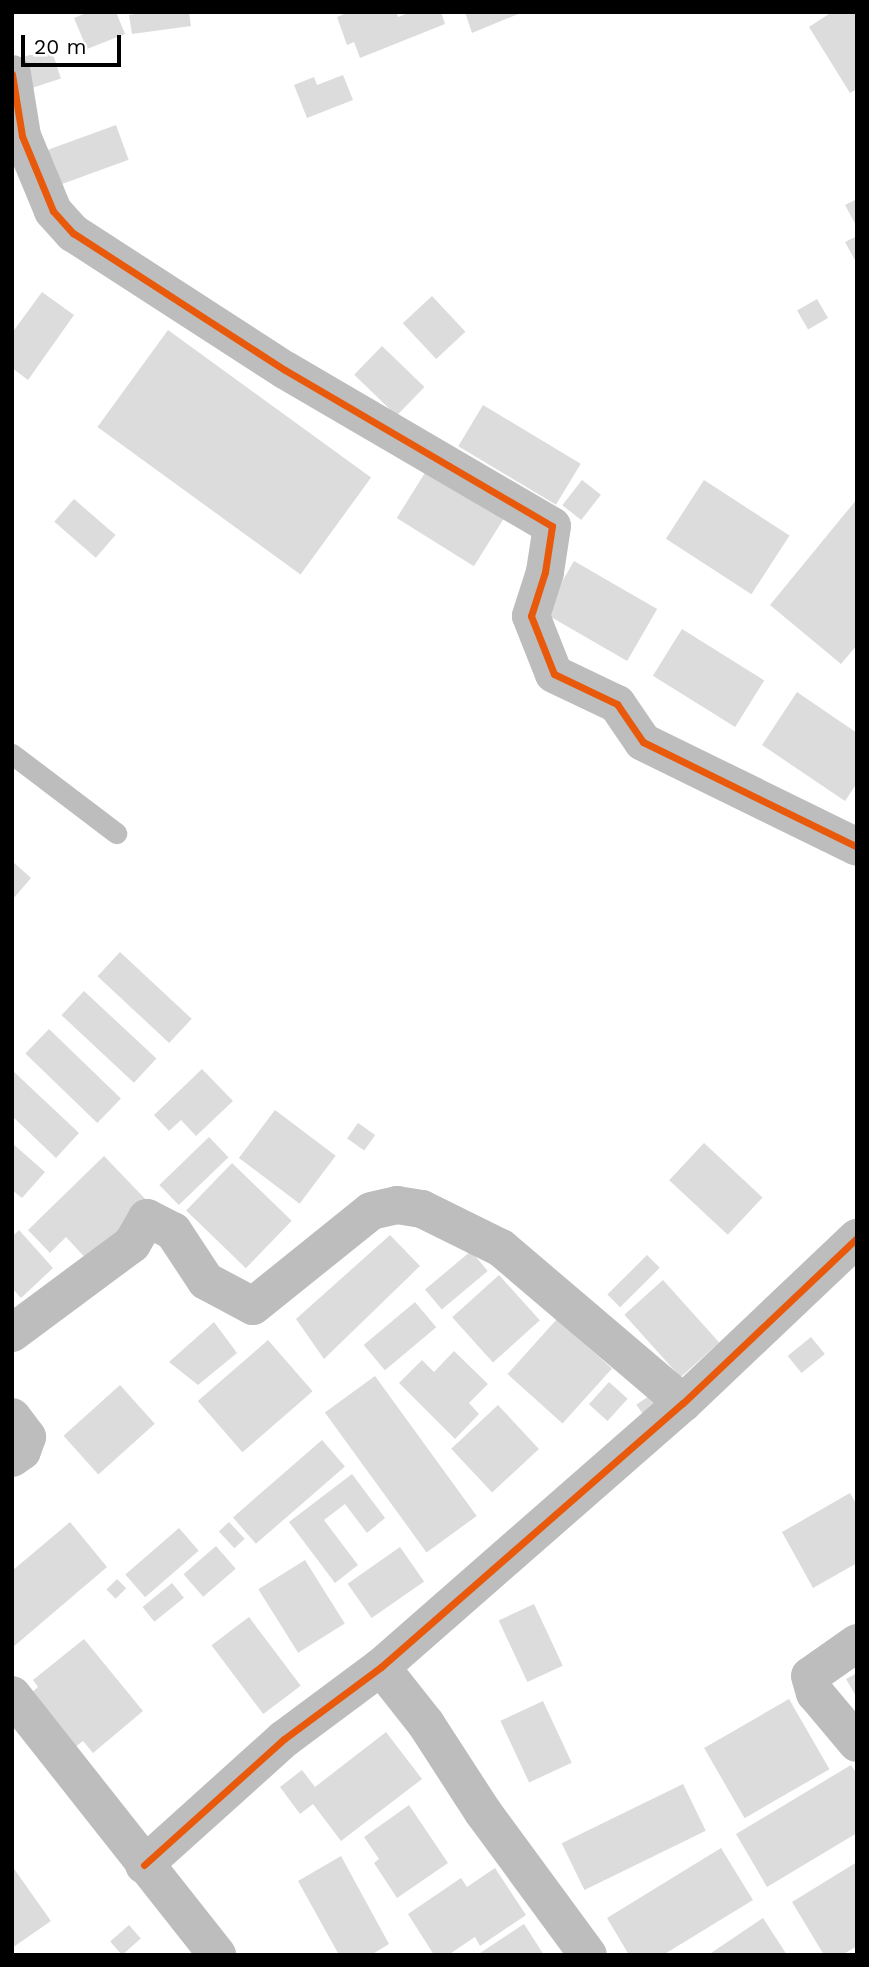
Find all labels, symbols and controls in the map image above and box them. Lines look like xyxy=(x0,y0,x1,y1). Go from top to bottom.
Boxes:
scale bar xyxy=(24,21,124,65)
text: 20 m xyxy=(34,34,86,59)

